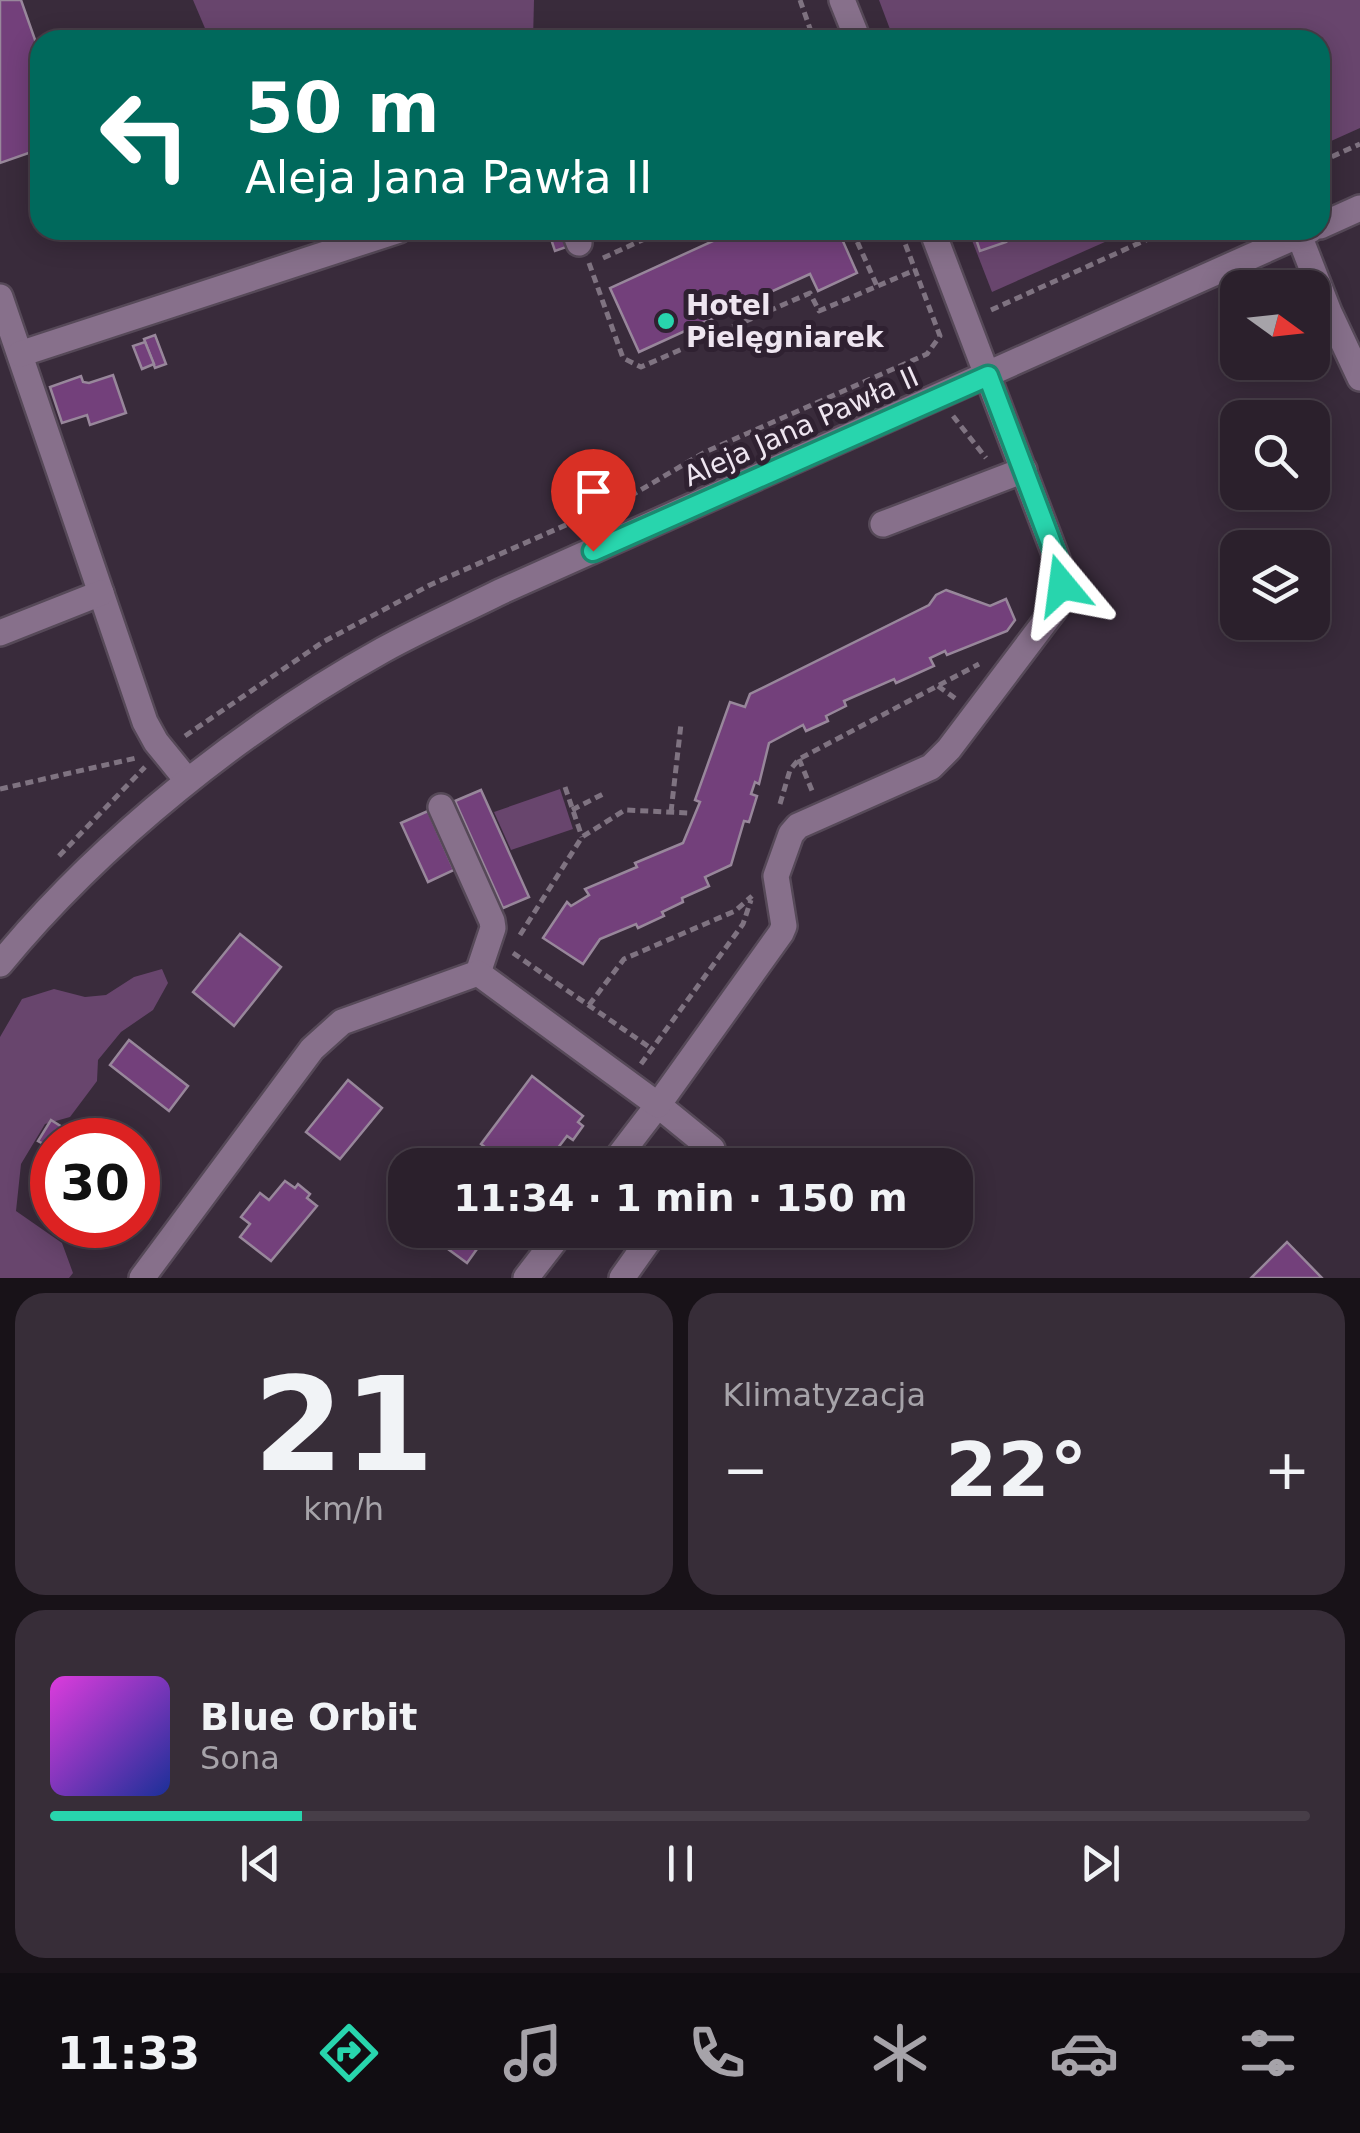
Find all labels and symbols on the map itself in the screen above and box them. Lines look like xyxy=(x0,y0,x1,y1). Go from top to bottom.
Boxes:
north arrow xyxy=(1220,270,1330,380)
place label: Hotel Pielęgniarek xyxy=(686,289,885,354)
marker: Hotel Pielęgniarek xyxy=(655,310,677,332)
street label: Aleja Jana Pawła II xyxy=(679,360,924,493)
pin xyxy=(551,449,636,552)
position arrow xyxy=(1010,533,1114,637)
speed limit sign: 30 xyxy=(30,1118,160,1248)

